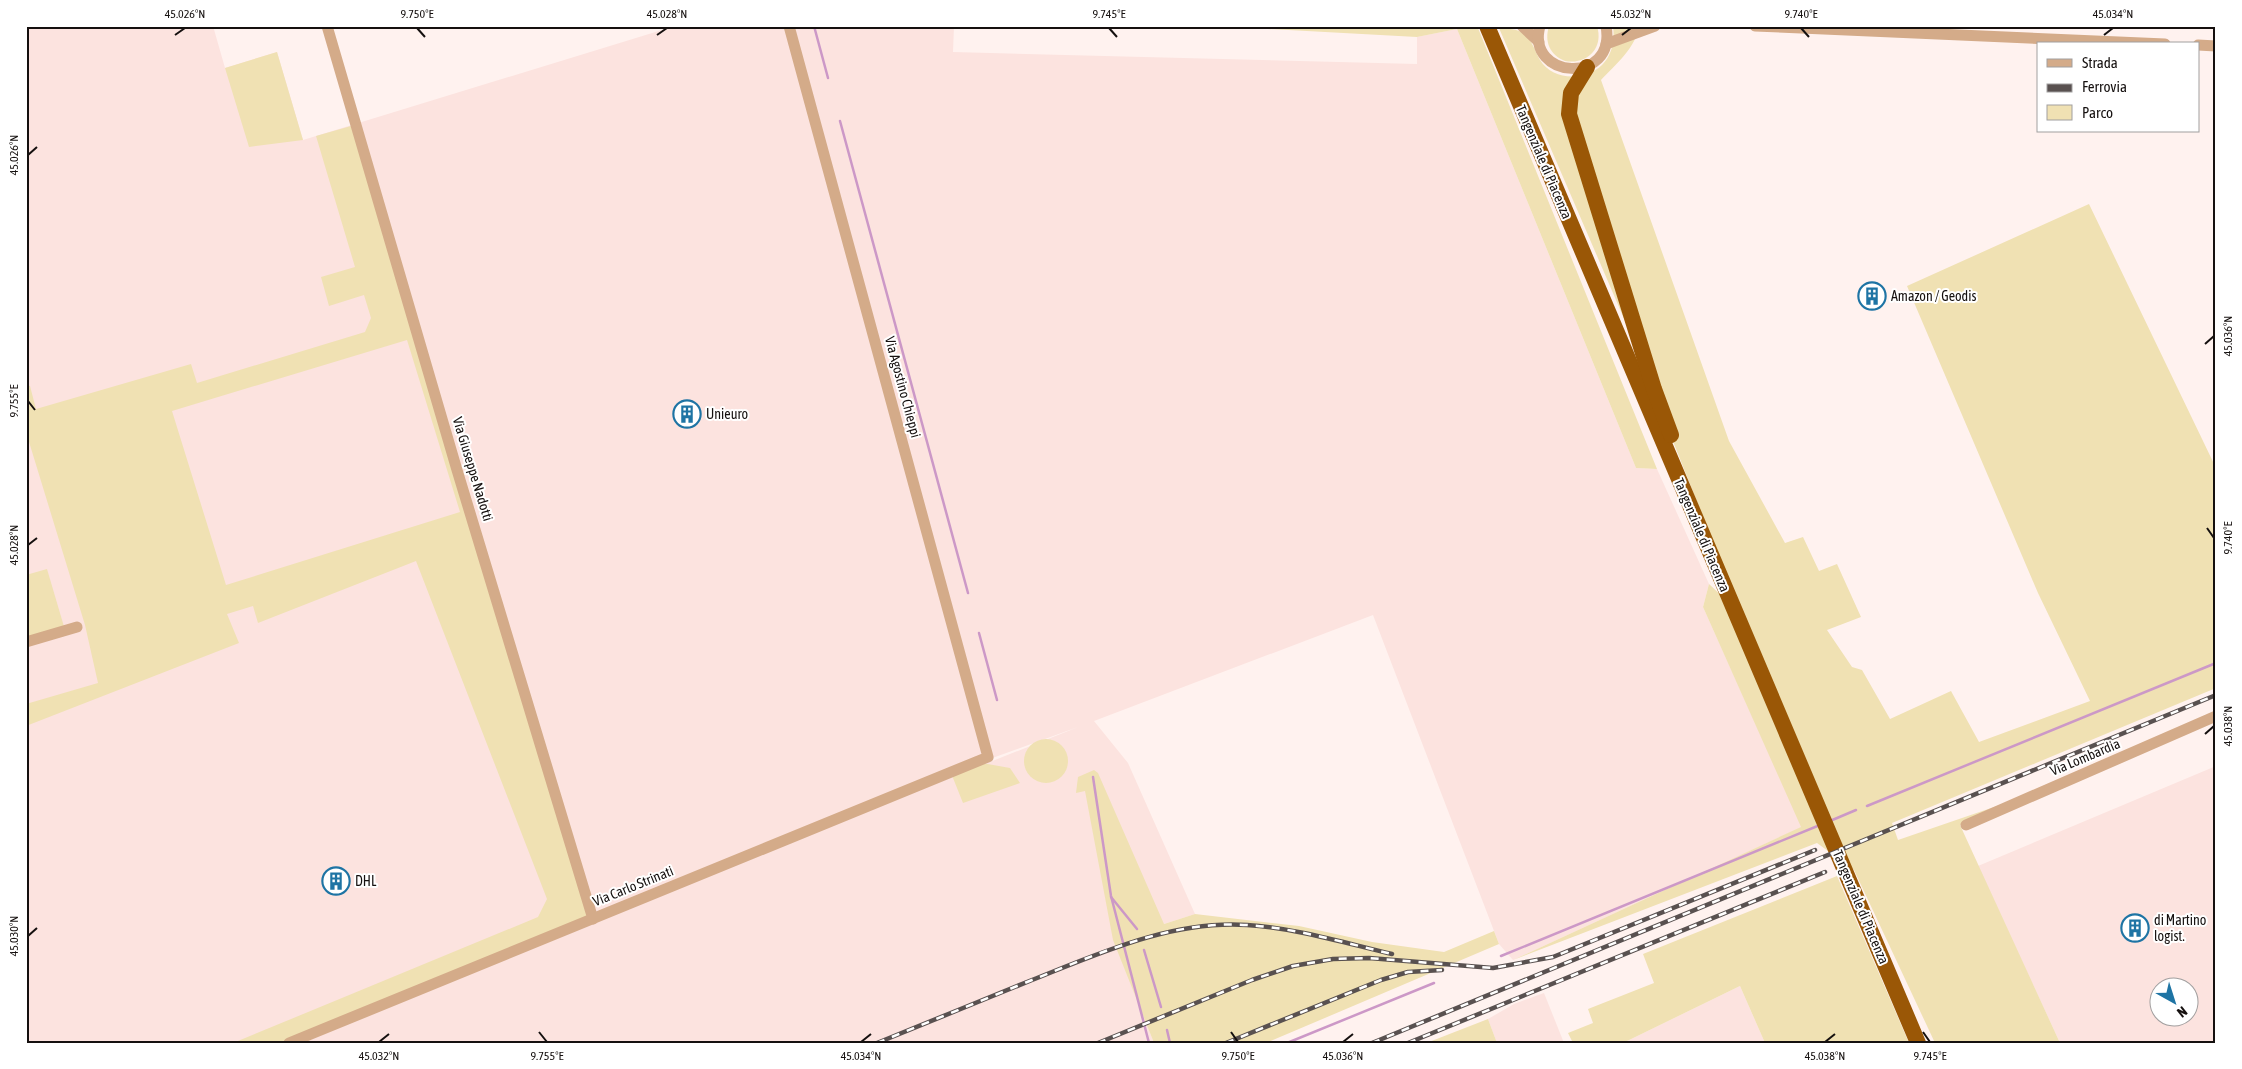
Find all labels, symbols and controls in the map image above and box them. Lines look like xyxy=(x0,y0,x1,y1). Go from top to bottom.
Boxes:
text: 45.026°N xyxy=(165,7,205,21)
text: 9.750°E xyxy=(400,7,434,21)
text: 45.028°N xyxy=(647,7,687,21)
text: 9.745°E xyxy=(1092,7,1126,21)
text: 45.032°N xyxy=(1611,7,1651,21)
text: 9.740°E xyxy=(1784,7,1818,21)
text: 45.034°N xyxy=(2093,7,2133,21)
legend xyxy=(2037,42,2200,132)
text: Strada xyxy=(2082,54,2118,71)
text: Ferrovia xyxy=(2082,78,2127,95)
street label: Tangenziale di Piacenza xyxy=(1513,103,1575,221)
text: Parco xyxy=(2082,104,2113,121)
text: 45.026°N xyxy=(7,135,21,175)
building icon: Amazon / Geodis xyxy=(1857,281,1887,311)
place label: Amazon / Geodis xyxy=(1891,288,1976,304)
text: 45.036°N xyxy=(2221,316,2235,356)
street label: Via Agostino Chieppi xyxy=(882,335,924,439)
text: 9.755°E xyxy=(7,384,21,418)
building icon: Unieuro xyxy=(672,399,702,429)
place label: Unieuro xyxy=(706,406,748,422)
street label: Via Giuseppe Nadotti xyxy=(450,415,496,523)
street label: Tangenziale di Piacenza xyxy=(1671,476,1733,594)
text: 9.740°E xyxy=(2221,521,2235,555)
text: 45.028°N xyxy=(7,525,21,565)
text: 45.038°N xyxy=(2221,706,2235,746)
street label: Via Lombardia xyxy=(2048,735,2122,779)
street label: Tangenziale di Piacenza xyxy=(1830,848,1892,966)
street label: Via Carlo Strinati xyxy=(590,863,676,909)
building icon: DHL xyxy=(321,866,351,896)
place label: DHL xyxy=(355,873,377,889)
place label: di Martino logist. xyxy=(2154,912,2206,944)
building icon: di Martino logist. xyxy=(2120,913,2150,943)
text: 45.030°N xyxy=(7,916,21,956)
north arrow xyxy=(2150,976,2200,1026)
text: N xyxy=(2174,1003,2190,1021)
text: 45.032°N xyxy=(359,1049,399,1063)
text: 9.755°E xyxy=(530,1049,564,1063)
text: 45.034°N xyxy=(841,1049,881,1063)
text: 9.750°E xyxy=(1221,1049,1255,1063)
text: 45.036°N xyxy=(1323,1049,1363,1063)
text: 45.038°N xyxy=(1805,1049,1845,1063)
text: 9.745°E xyxy=(1913,1049,1947,1063)

